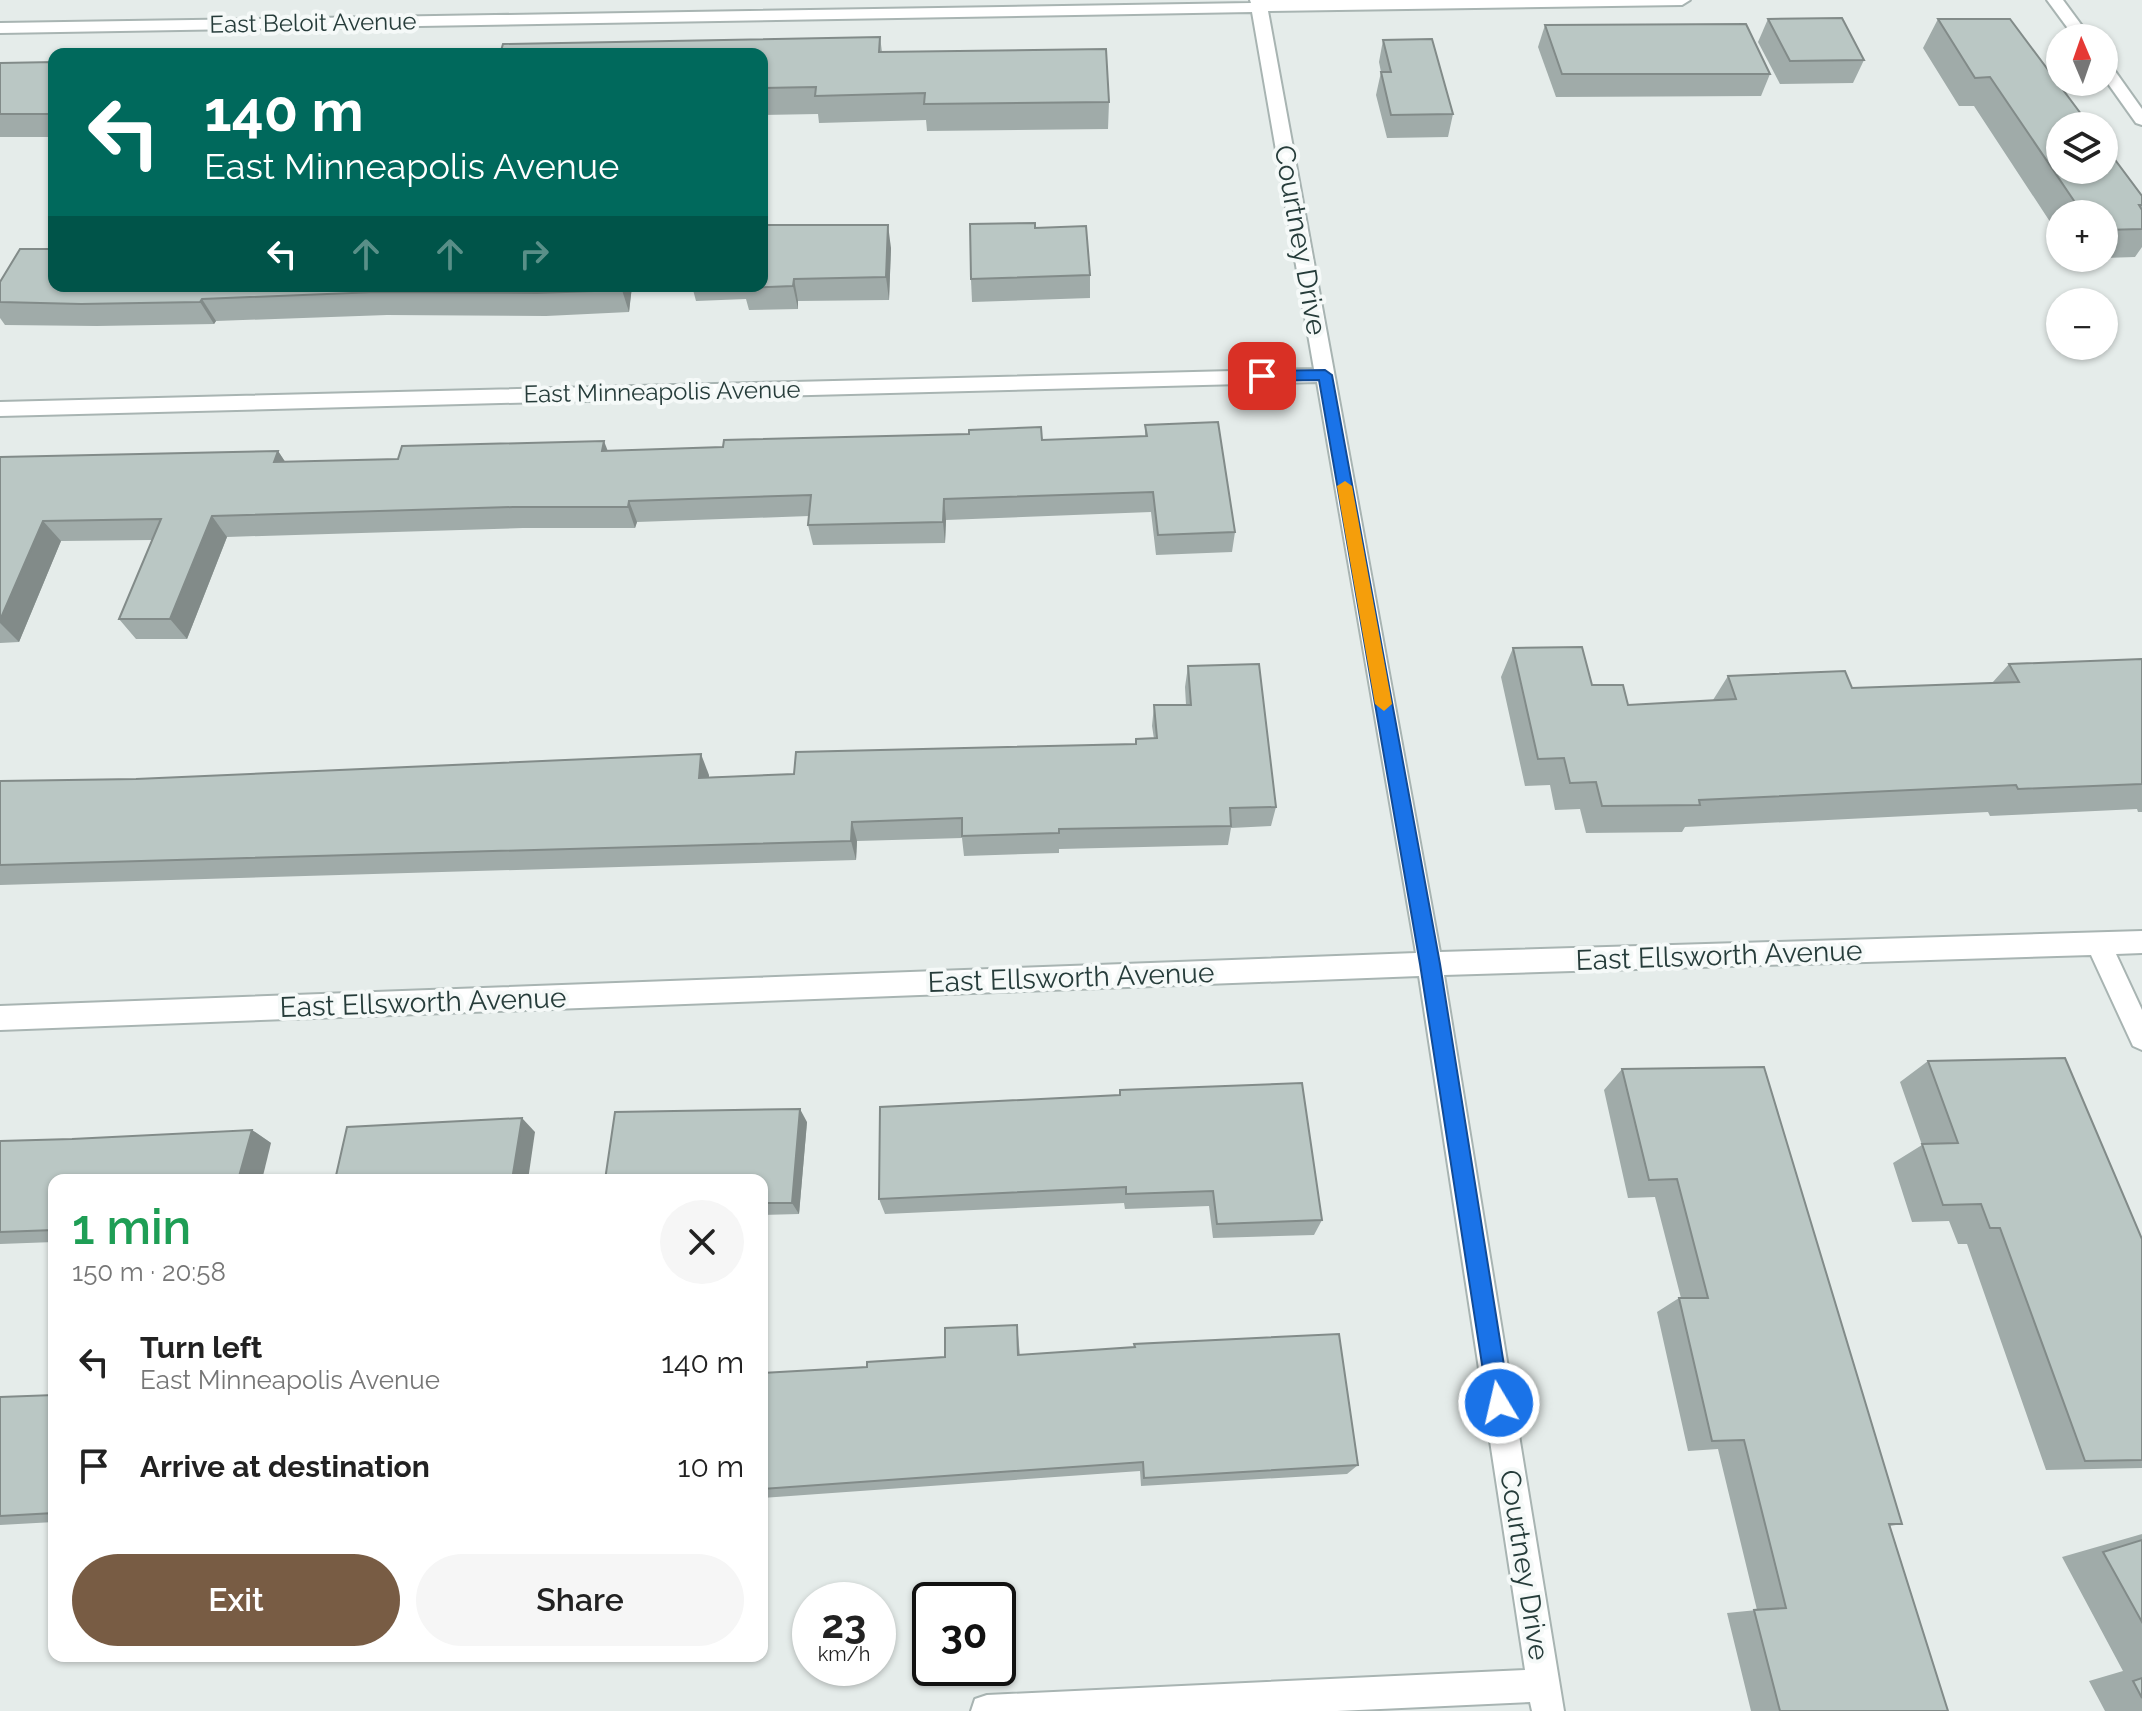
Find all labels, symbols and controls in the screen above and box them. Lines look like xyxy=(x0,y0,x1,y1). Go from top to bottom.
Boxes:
street label: East Beloit Avenue xyxy=(209,6,417,39)
north arrow xyxy=(2046,24,2118,96)
map controls xyxy=(2046,24,2118,360)
text: 140 m xyxy=(204,78,364,144)
icon: left xyxy=(72,80,176,184)
button: layers xyxy=(2046,112,2118,184)
street label: Courtney Drive xyxy=(1268,142,1333,338)
text: East Minneapolis Avenue xyxy=(204,145,619,187)
button: + xyxy=(2046,200,2118,272)
icon: left xyxy=(260,232,304,276)
icon: ahead xyxy=(344,232,388,276)
icon: ahead xyxy=(428,232,472,276)
icon: right xyxy=(512,232,556,276)
button: − xyxy=(2046,288,2118,360)
pin xyxy=(1228,342,1296,410)
icon: arrive xyxy=(1240,354,1284,398)
street label: East Minneapolis Avenue xyxy=(523,375,801,408)
street label: East Ellsworth Avenue xyxy=(1575,934,1863,977)
street label: East Ellsworth Avenue xyxy=(927,956,1215,999)
street label: East Ellsworth Avenue xyxy=(279,981,567,1024)
text: 1 min xyxy=(72,1199,191,1255)
button: close xyxy=(660,1200,744,1284)
text: 150 m · 20:58 xyxy=(72,1257,226,1287)
text: Turn left xyxy=(140,1330,262,1365)
icon: left xyxy=(72,1340,116,1384)
text: 140 m xyxy=(661,1345,744,1380)
position arrow xyxy=(1457,1361,1541,1445)
text: East Minneapolis Avenue xyxy=(140,1365,440,1395)
icon: arrive xyxy=(72,1444,116,1488)
text: Arrive at destination xyxy=(140,1449,430,1484)
text: 10 m xyxy=(678,1449,744,1484)
street label: Courtney Drive xyxy=(1493,1467,1556,1663)
button: Exit xyxy=(72,1554,400,1646)
button: Share xyxy=(416,1554,744,1646)
speed limit sign: 30 xyxy=(912,1582,1016,1686)
text: 23 xyxy=(822,1600,866,1647)
text: km/h xyxy=(818,1642,870,1666)

